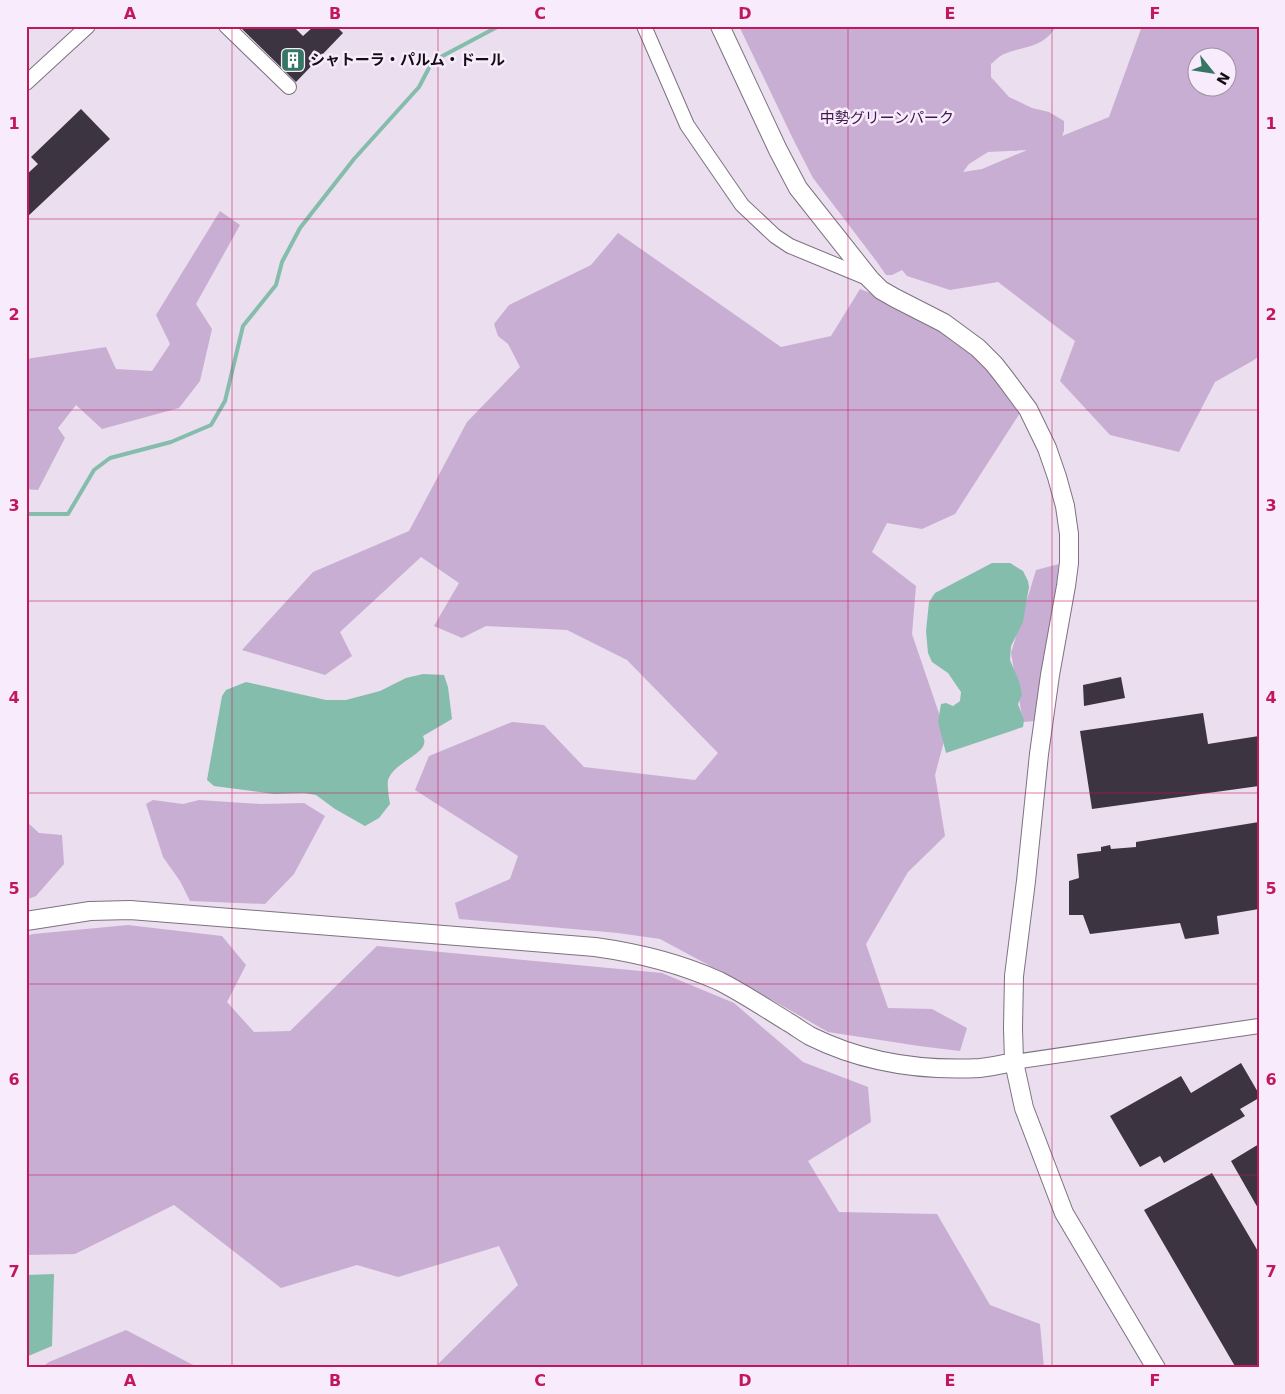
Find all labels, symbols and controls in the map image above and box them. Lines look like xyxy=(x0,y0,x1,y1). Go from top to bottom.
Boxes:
text: A xyxy=(124,4,137,23)
text: B xyxy=(329,4,341,23)
text: C xyxy=(534,4,546,23)
text: D xyxy=(738,4,752,23)
text: E xyxy=(945,4,955,23)
text: F xyxy=(1150,4,1160,23)
building icon: シャトーラ・パルム・ドール xyxy=(280,47,306,73)
north arrow xyxy=(1188,48,1238,98)
place label: シャトーラ・パルム・ドール xyxy=(310,51,505,69)
text: N xyxy=(1213,69,1233,88)
park label: 中勢グリーンパーク xyxy=(820,109,954,127)
text: 1 xyxy=(8,114,20,133)
text: 1 xyxy=(1265,114,1277,133)
text: 2 xyxy=(8,305,20,324)
text: 2 xyxy=(1265,305,1277,324)
text: 3 xyxy=(8,496,20,515)
text: 3 xyxy=(1265,496,1277,515)
text: 4 xyxy=(8,688,20,707)
text: 4 xyxy=(1265,688,1277,707)
text: 5 xyxy=(8,879,20,898)
text: 5 xyxy=(1265,879,1277,898)
text: 6 xyxy=(8,1070,20,1089)
text: 6 xyxy=(1265,1070,1277,1089)
text: 7 xyxy=(8,1262,20,1281)
text: 7 xyxy=(1265,1262,1277,1281)
text: A xyxy=(124,1371,137,1390)
text: B xyxy=(329,1371,341,1390)
text: C xyxy=(534,1371,546,1390)
text: D xyxy=(738,1371,752,1390)
text: E xyxy=(945,1371,955,1390)
text: F xyxy=(1150,1371,1160,1390)

